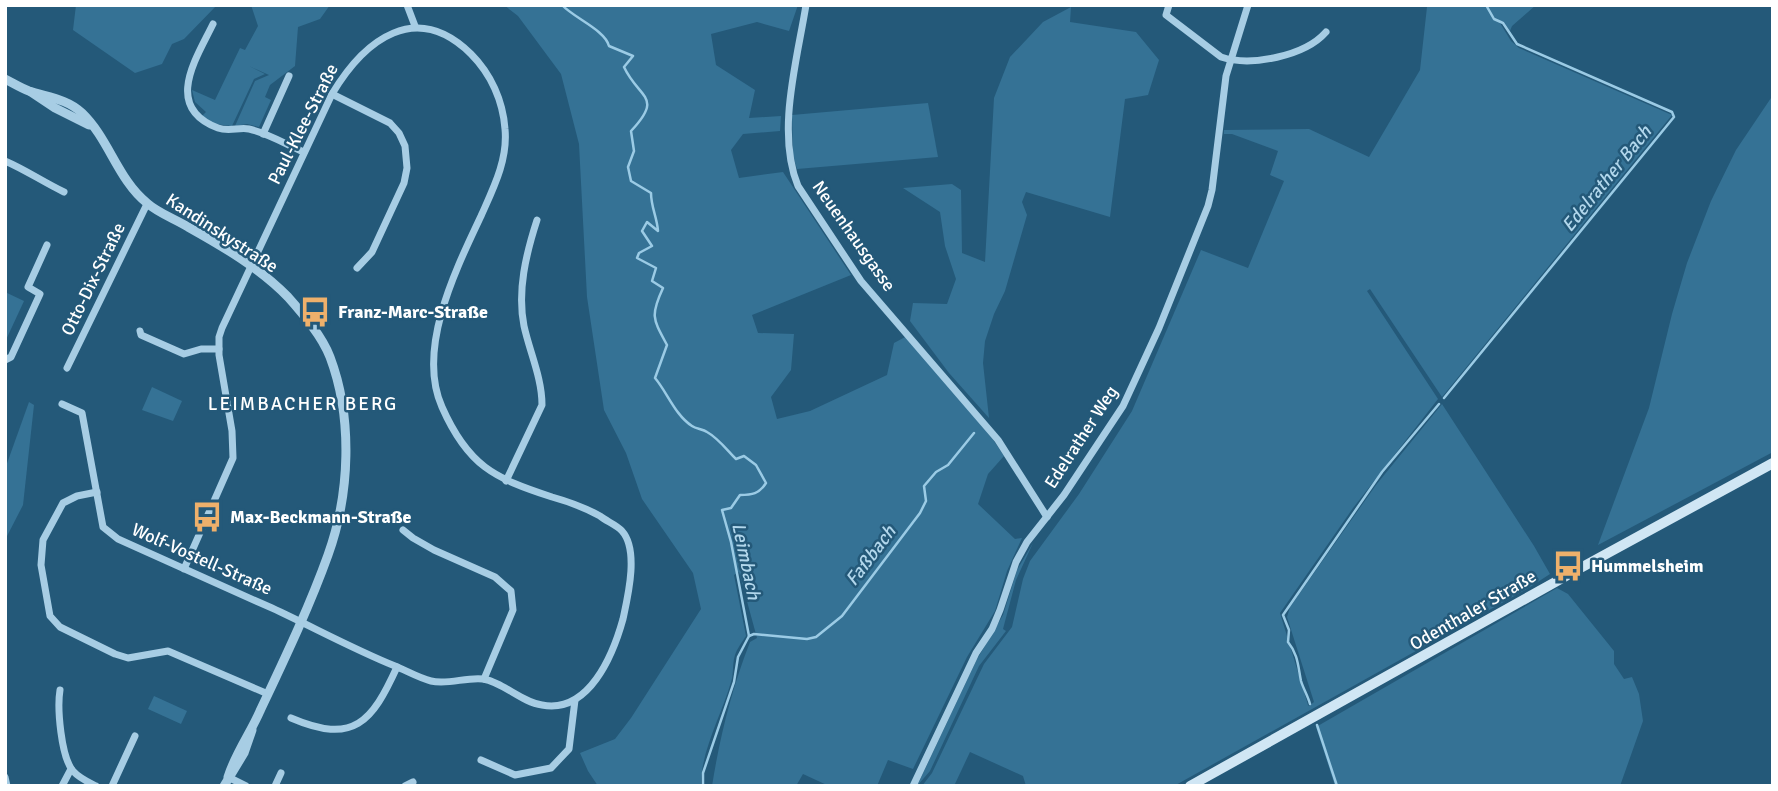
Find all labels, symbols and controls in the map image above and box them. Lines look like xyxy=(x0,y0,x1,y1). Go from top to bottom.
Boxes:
street label: Paul-Klee-Straße xyxy=(263,60,343,188)
water label: Edelrather Bach xyxy=(1557,120,1657,237)
street label: Neuenhausgasse xyxy=(808,176,900,296)
street label: Kandinskystraße xyxy=(162,189,282,277)
street label: Otto-Dix-Straße xyxy=(56,219,130,339)
bus stop icon: Franz-Marc-Straße xyxy=(298,295,332,329)
place label: Franz-Marc-Straße xyxy=(338,301,488,323)
street label: Edelrather Weg xyxy=(1040,382,1122,492)
district label: LEIMBACHER BERG xyxy=(208,392,398,416)
bus stop icon: Max-Beckmann-Straße xyxy=(190,500,224,534)
place label: Max-Beckmann-Straße xyxy=(230,506,411,528)
street label: Wolf-Vostell-Straße xyxy=(128,518,276,600)
water label: Faßbach xyxy=(840,520,902,591)
water label: Leimbach xyxy=(726,521,766,603)
bus stop icon: Hummelsheim xyxy=(1551,549,1585,583)
place label: Hummelsheim xyxy=(1591,555,1704,577)
street label: Odenthaler Straße xyxy=(1406,565,1540,655)

